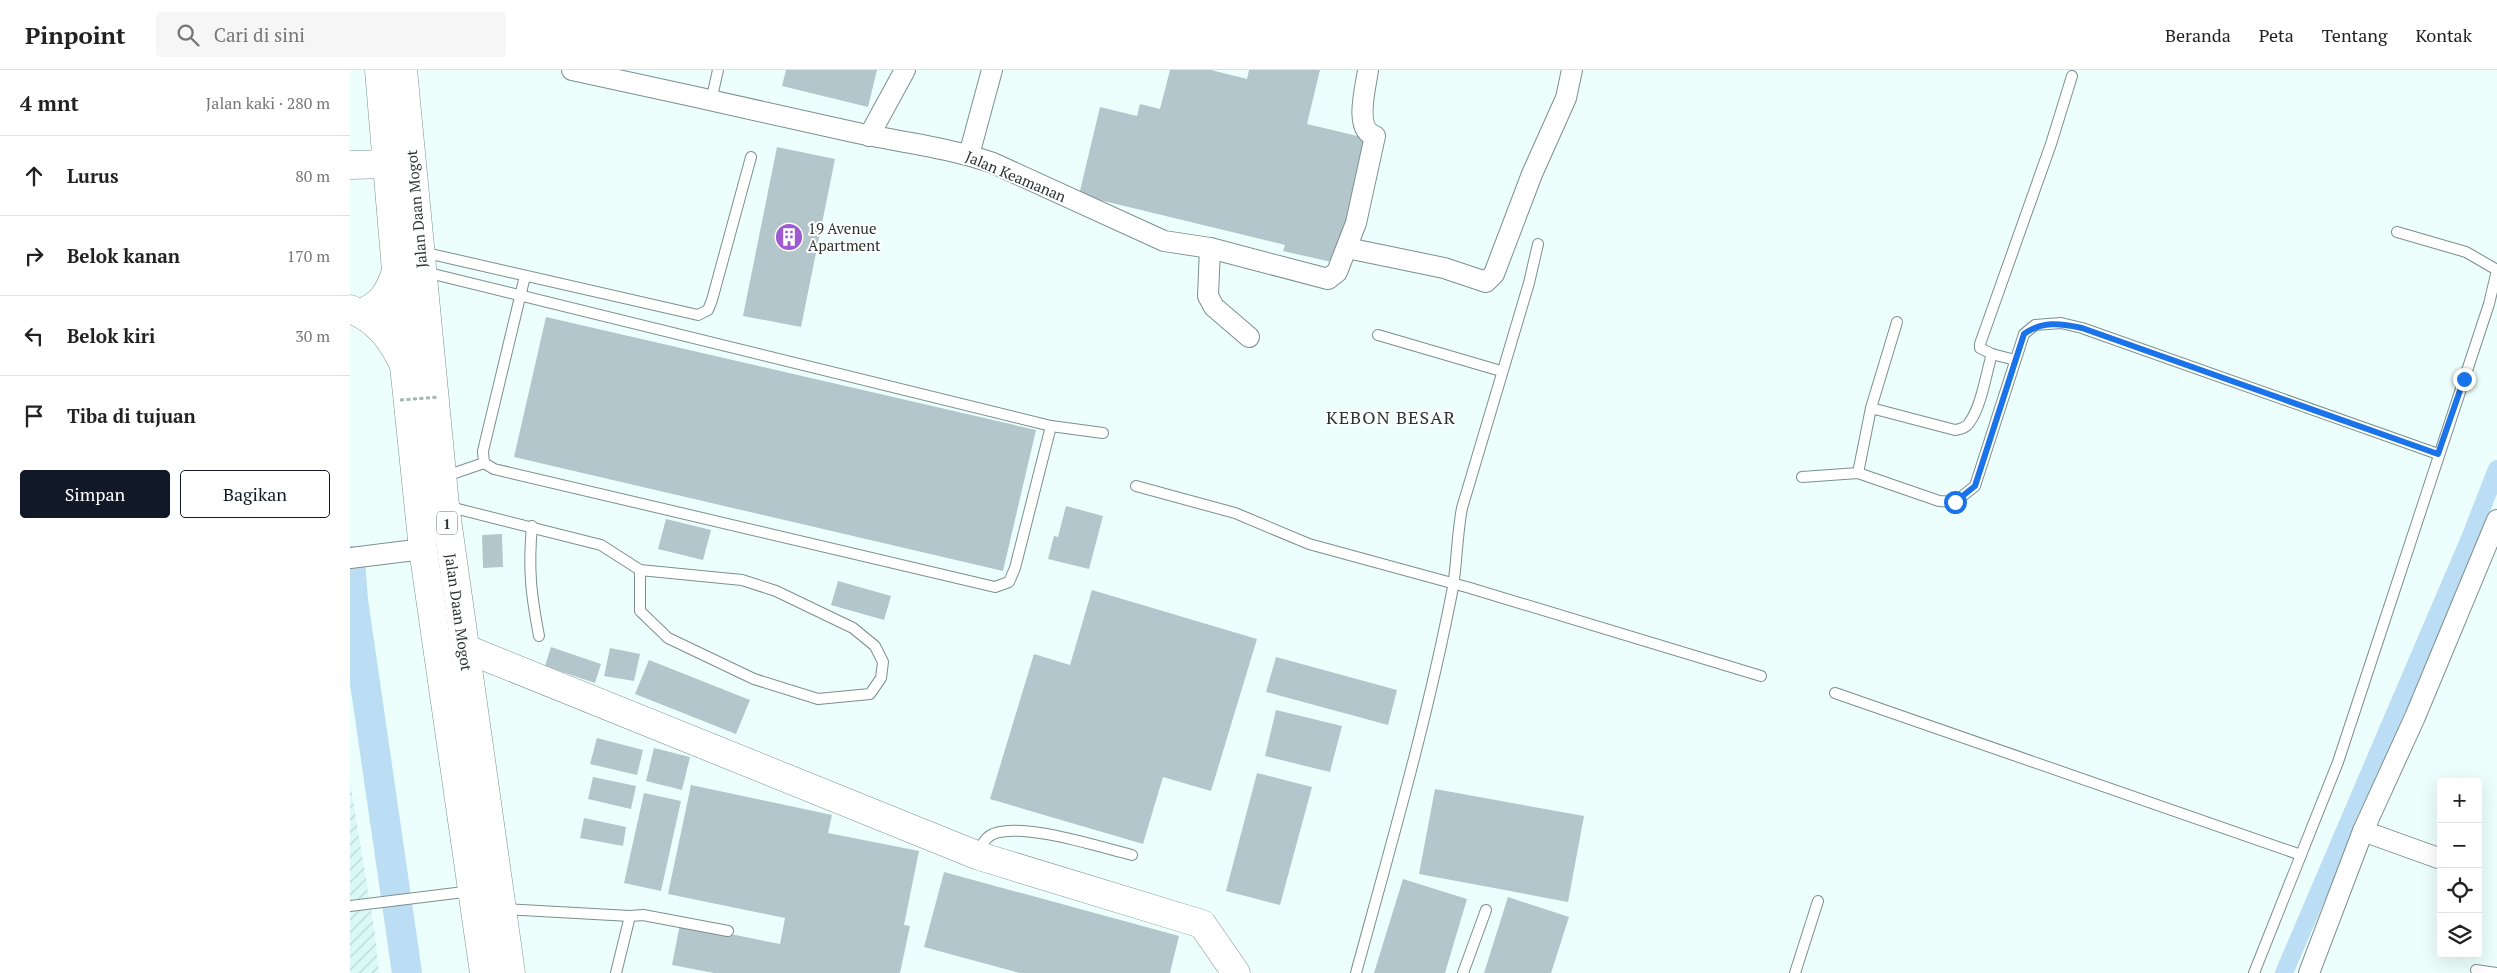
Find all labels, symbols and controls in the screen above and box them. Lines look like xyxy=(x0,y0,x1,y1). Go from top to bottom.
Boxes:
search box xyxy=(156,12,506,57)
text: Pinpoint xyxy=(25,19,126,51)
icon: search xyxy=(174,21,202,49)
text: Cari di sini xyxy=(214,22,305,47)
text: Beranda xyxy=(2165,23,2231,47)
text: Peta xyxy=(2259,23,2294,47)
text: Tentang xyxy=(2322,23,2388,47)
text: Kontak xyxy=(2416,23,2472,47)
text: 4 mnt xyxy=(20,89,79,117)
text: Jalan kaki · 280 m xyxy=(206,92,330,114)
street label: Jalan Keamanan xyxy=(963,146,1069,206)
street label: Jalan Daan Mogot xyxy=(401,149,431,269)
icon: ahead xyxy=(20,162,48,190)
text: Lurus xyxy=(67,163,119,188)
text: 80 m xyxy=(295,165,330,187)
place label: 19 Avenue Apartment xyxy=(808,218,881,255)
building icon: 19 Avenue Apartment xyxy=(774,222,804,252)
icon: right xyxy=(20,242,48,270)
text: Belok kanan xyxy=(67,243,180,268)
text: 170 m xyxy=(287,245,330,267)
icon: left xyxy=(20,322,48,350)
text: Belok kiri xyxy=(67,323,155,348)
text: 30 m xyxy=(295,325,330,347)
route end xyxy=(2453,368,2476,391)
icon: arrive xyxy=(20,402,48,430)
text: Tiba di tujuan xyxy=(67,403,196,428)
district label: KEBON BESAR xyxy=(1326,405,1456,429)
button: Simpan xyxy=(20,470,170,518)
button: Bagikan xyxy=(180,470,330,518)
route start xyxy=(1944,491,1967,514)
road number: 1 xyxy=(437,512,457,534)
street label: Jalan Daan Mogot xyxy=(441,552,477,673)
map controls xyxy=(2437,778,2482,958)
button: + xyxy=(2437,778,2482,823)
button: − xyxy=(2437,823,2482,868)
button: locate xyxy=(2437,868,2482,913)
button: layers xyxy=(2437,913,2482,958)

